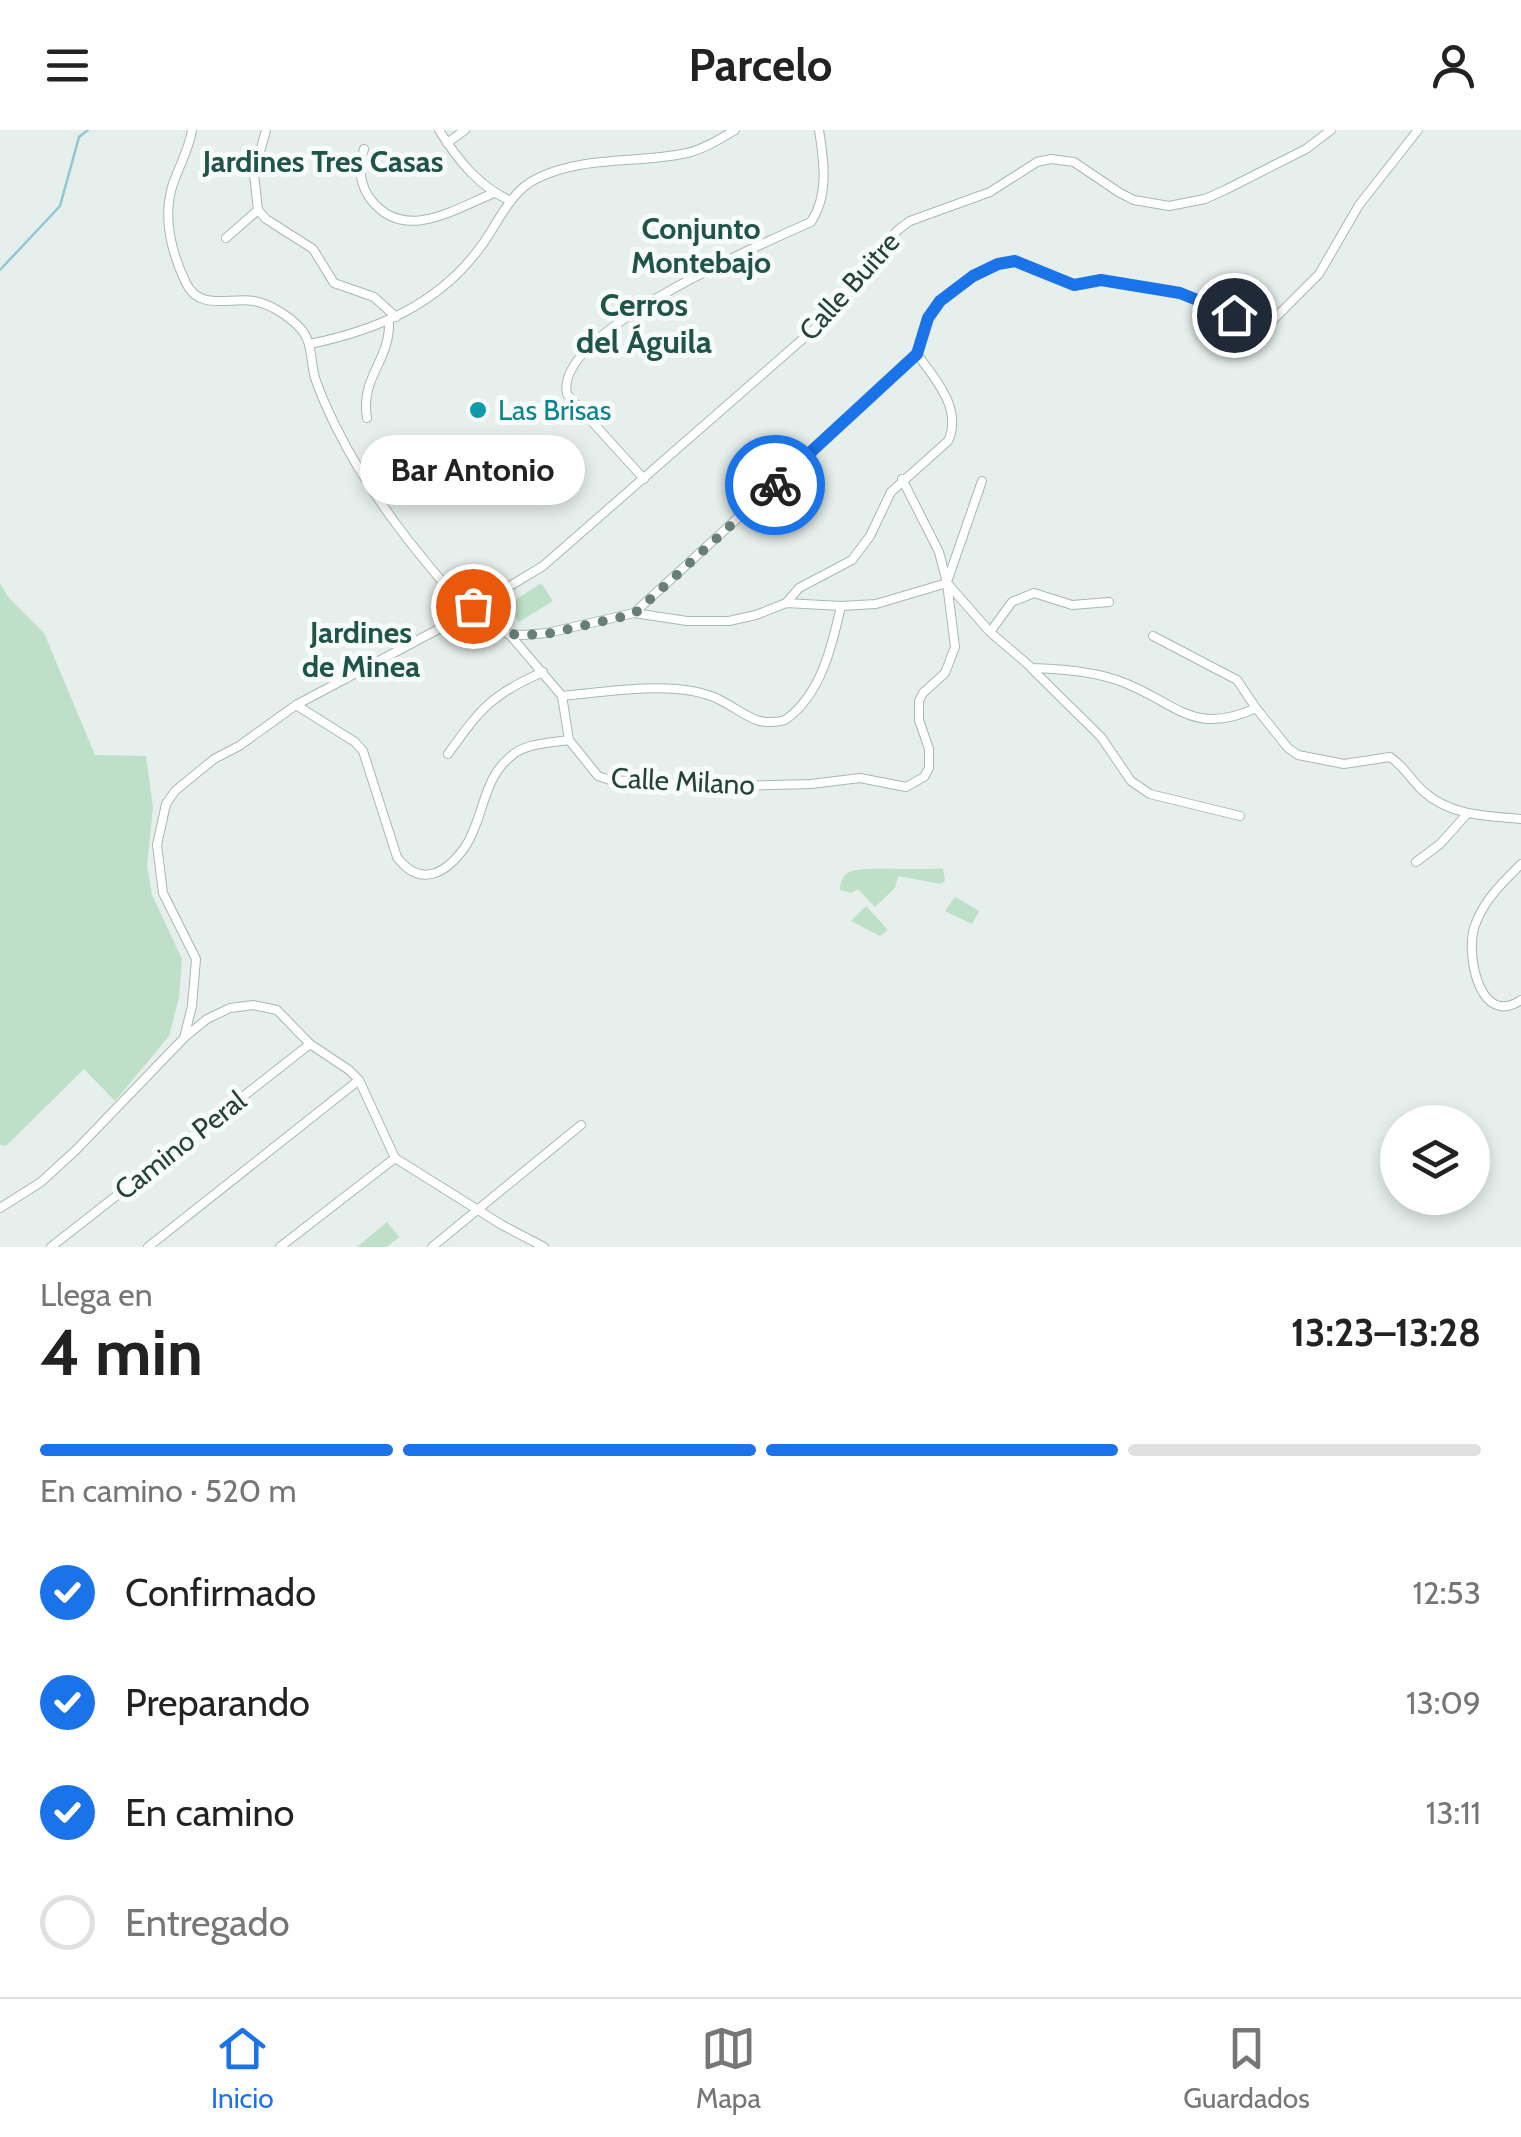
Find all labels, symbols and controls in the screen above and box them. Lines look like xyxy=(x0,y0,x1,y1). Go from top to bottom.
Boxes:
icon: menu xyxy=(40,38,95,93)
text: Parcelo xyxy=(689,38,832,92)
icon: person xyxy=(1426,38,1481,93)
district label: Jardines Tres Casas xyxy=(202,143,443,180)
district label: Conjunto Montebajo xyxy=(631,210,771,281)
street label: Calle Buitre xyxy=(792,225,906,347)
pin xyxy=(1192,273,1277,358)
district label: Cerros del Águila xyxy=(576,285,712,361)
icon: home xyxy=(1207,288,1262,343)
place label: Las Brisas xyxy=(498,393,611,427)
marker: Las Brisas xyxy=(467,399,489,421)
courier xyxy=(725,435,825,535)
callout: Bar Antonio xyxy=(360,436,586,506)
text: Bar Antonio xyxy=(390,450,555,489)
icon: bike xyxy=(748,458,803,513)
pin xyxy=(431,564,516,649)
icon: bag xyxy=(446,579,501,634)
district label: Jardines de Minea xyxy=(302,614,420,685)
street label: Calle Milano xyxy=(610,760,756,802)
street label: Camino Peral xyxy=(108,1083,253,1207)
map controls xyxy=(1380,1105,1490,1215)
button: layers xyxy=(1380,1105,1490,1215)
text: Llega en xyxy=(40,1275,153,1314)
text: 13:23–13:28 xyxy=(1291,1309,1481,1356)
text: 4 min xyxy=(40,1312,203,1391)
text: En camino · 520 m xyxy=(40,1471,296,1510)
icon: check xyxy=(40,1565,95,1620)
text: Confirmado xyxy=(125,1569,316,1616)
text: 12:53 xyxy=(1413,1573,1481,1612)
icon: check xyxy=(40,1675,95,1730)
text: Preparando xyxy=(125,1679,310,1726)
text: 13:09 xyxy=(1406,1683,1481,1722)
icon: check xyxy=(40,1785,95,1840)
text: En camino xyxy=(125,1789,295,1836)
text: 13:11 xyxy=(1426,1793,1481,1832)
text: Entregado xyxy=(125,1899,290,1946)
tab: Inicio xyxy=(211,2021,274,2115)
tab: Mapa xyxy=(696,2021,761,2115)
tab: Guardados xyxy=(1183,2021,1310,2115)

